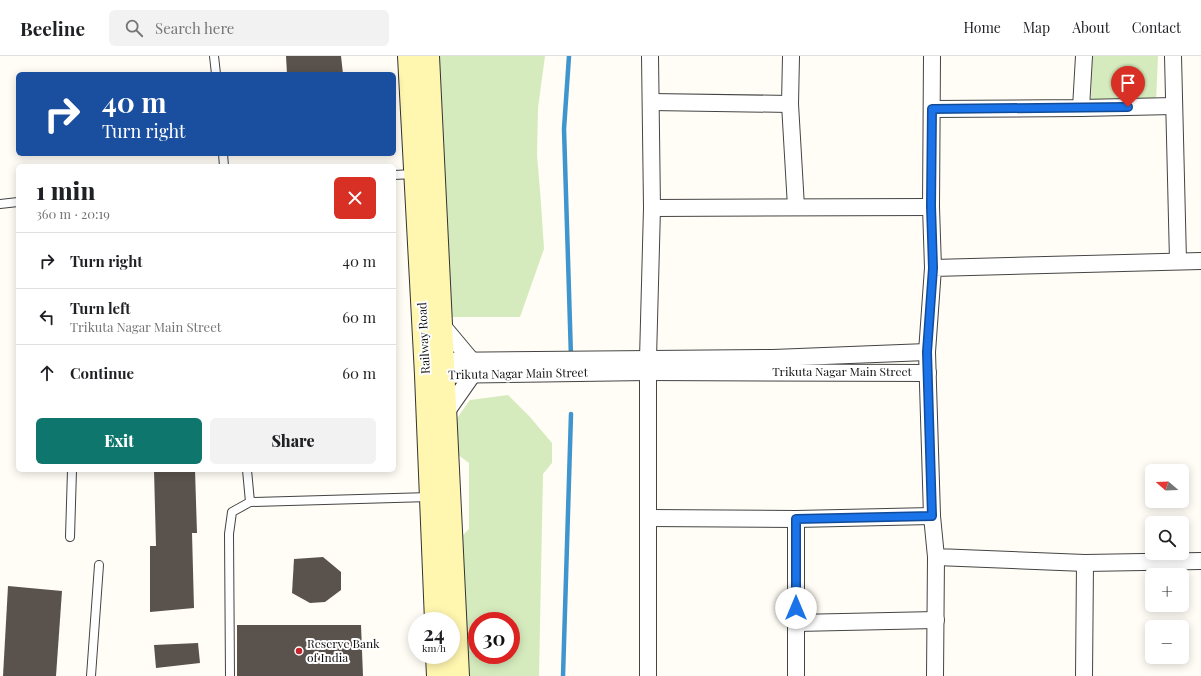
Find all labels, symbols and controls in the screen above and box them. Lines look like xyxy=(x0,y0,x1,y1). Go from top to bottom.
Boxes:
search box xyxy=(109,10,389,46)
text: Beeline xyxy=(20,15,85,41)
icon: search xyxy=(123,17,145,39)
text: Search here xyxy=(155,18,234,38)
text: Home xyxy=(963,18,1001,37)
text: Map xyxy=(1023,18,1050,37)
text: About xyxy=(1072,18,1110,37)
text: Contact xyxy=(1132,18,1181,37)
pin xyxy=(1111,66,1145,107)
icon: arrive xyxy=(1117,72,1139,94)
text: 40 m xyxy=(102,83,167,120)
icon: right xyxy=(36,88,88,140)
text: Turn right xyxy=(102,119,185,143)
text: 1 min xyxy=(36,174,95,206)
button: close xyxy=(334,177,376,219)
text: 360 m · 20:19 xyxy=(36,205,110,222)
icon: right xyxy=(36,250,58,272)
text: Turn right xyxy=(70,251,143,271)
text: 40 m xyxy=(343,251,376,271)
text: Turn left xyxy=(70,298,131,318)
street label: Railway Road xyxy=(413,302,433,374)
icon: left xyxy=(36,306,58,328)
text: 60 m xyxy=(342,307,376,327)
text: Trikuta Nagar Main Street xyxy=(70,318,221,335)
icon: ahead xyxy=(36,362,58,384)
text: Continue xyxy=(70,363,134,383)
text: 60 m xyxy=(342,363,376,383)
street label: Trikuta Nagar Main Street xyxy=(772,363,913,379)
street label: Trikuta Nagar Main Street xyxy=(448,364,589,382)
button: Exit xyxy=(36,418,202,464)
button: Share xyxy=(210,418,376,464)
north arrow xyxy=(1145,464,1189,508)
map controls xyxy=(1145,464,1189,664)
button: search xyxy=(1145,516,1189,560)
button: + xyxy=(1145,568,1189,612)
position arrow xyxy=(775,587,817,629)
speed limit sign: 30 xyxy=(468,612,520,664)
text: 24 xyxy=(423,619,445,646)
button: − xyxy=(1145,620,1189,664)
place label: Reserve Bank of India xyxy=(307,635,380,665)
text: km/h xyxy=(422,641,446,655)
marker: Reserve Bank of India xyxy=(294,646,304,656)

